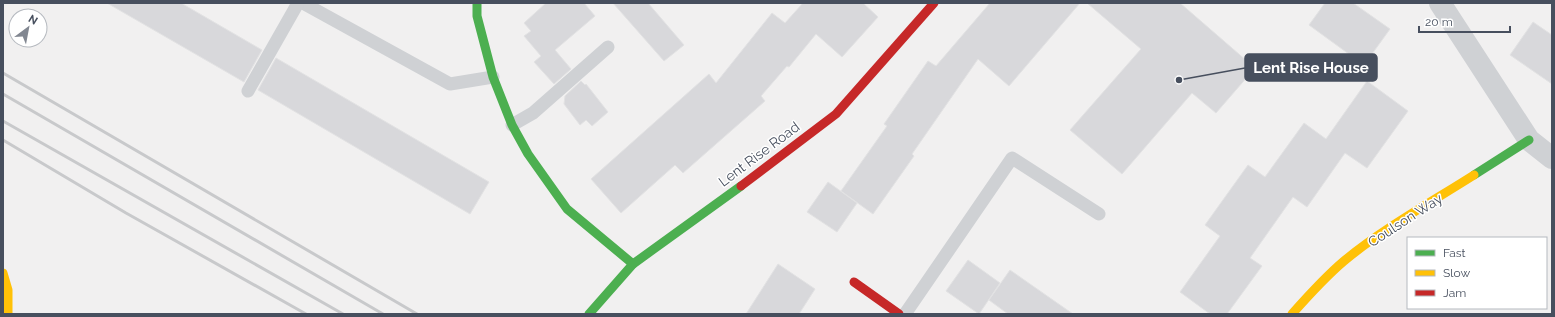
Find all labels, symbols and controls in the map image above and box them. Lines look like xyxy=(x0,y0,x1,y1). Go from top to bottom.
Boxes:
north arrow xyxy=(8,8,48,48)
scale bar xyxy=(1419,8,1510,34)
text: N xyxy=(26,12,40,28)
text: 20 m xyxy=(1425,15,1453,29)
callout: Lent Rise House xyxy=(1245,54,1377,81)
text: Lent Rise House xyxy=(1253,59,1369,77)
street label: Lent Rise Road xyxy=(716,118,802,190)
street label: Coulson Way xyxy=(1365,190,1445,250)
legend xyxy=(1407,237,1547,309)
text: Fast xyxy=(1443,246,1466,260)
text: Slow xyxy=(1443,266,1470,280)
text: Jam xyxy=(1443,286,1466,300)

